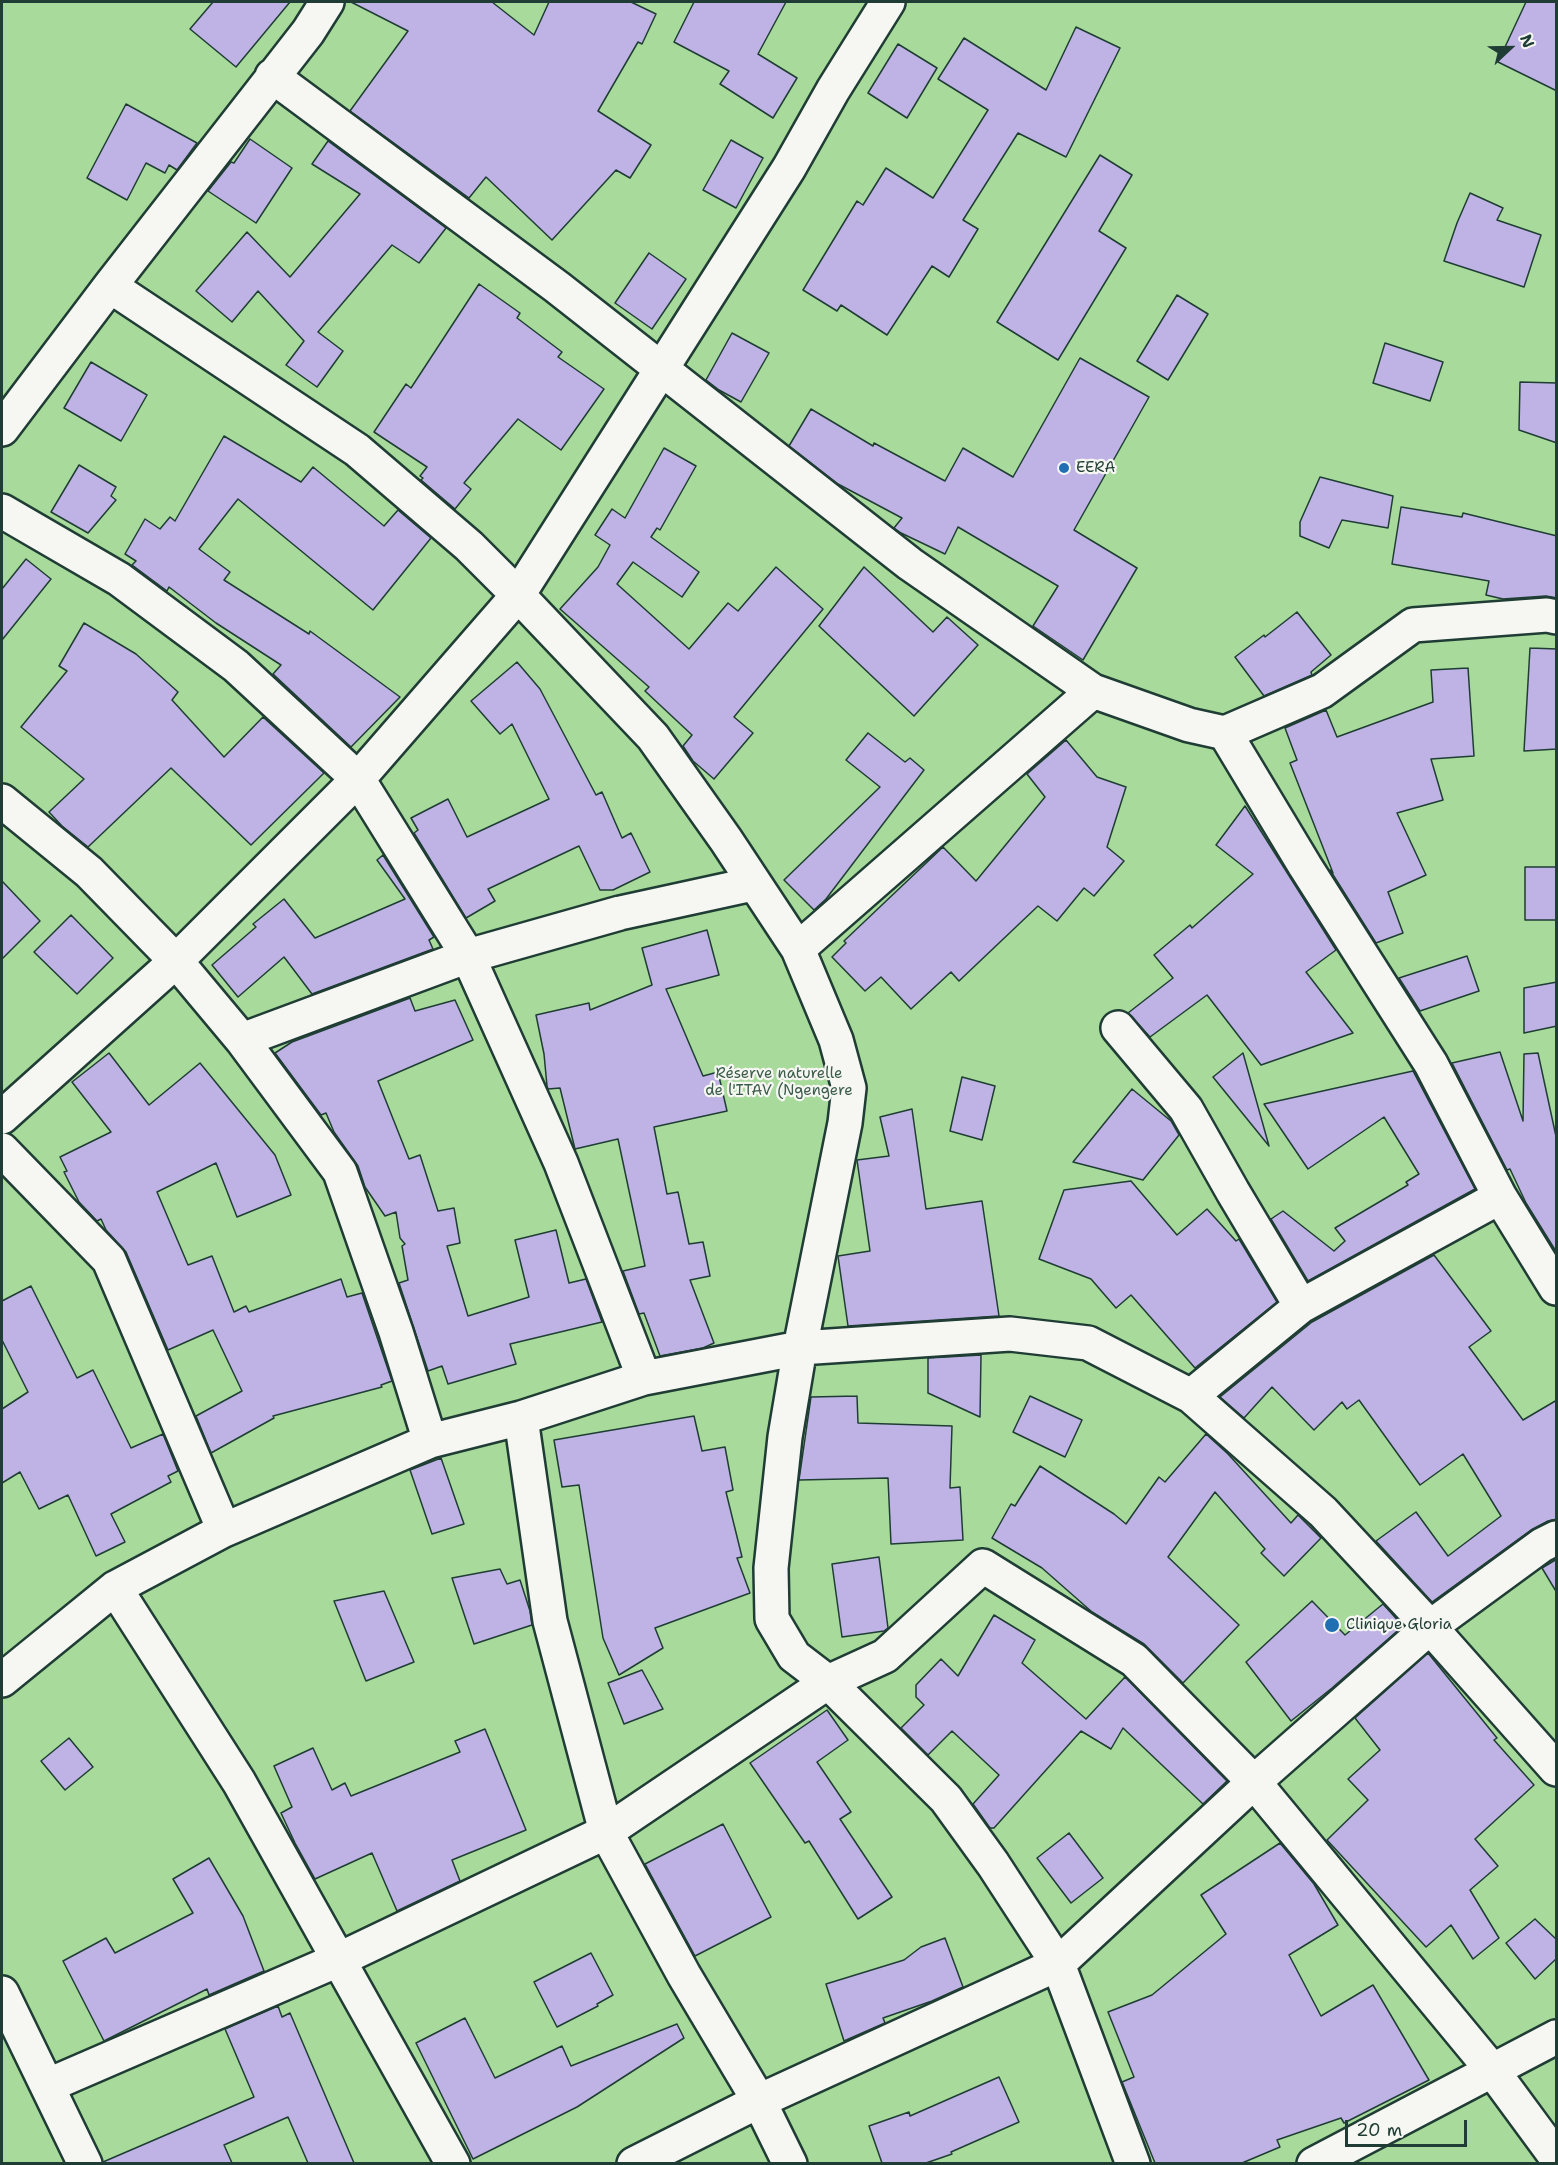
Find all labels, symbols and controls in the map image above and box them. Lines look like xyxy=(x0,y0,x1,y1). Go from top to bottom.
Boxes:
north arrow xyxy=(1480,18,1540,78)
text: N xyxy=(1515,31,1539,51)
place label: EERA xyxy=(1076,459,1115,477)
marker: EERA xyxy=(1057,461,1071,475)
park label: Réserve naturelle de l'ITAV (Ngengere xyxy=(705,1065,853,1100)
marker: Clinique Gloria xyxy=(1323,1616,1341,1634)
place label: Clinique Gloria xyxy=(1346,1616,1452,1634)
scale bar xyxy=(1348,2108,1470,2146)
text: 20 m xyxy=(1356,2118,1402,2142)

